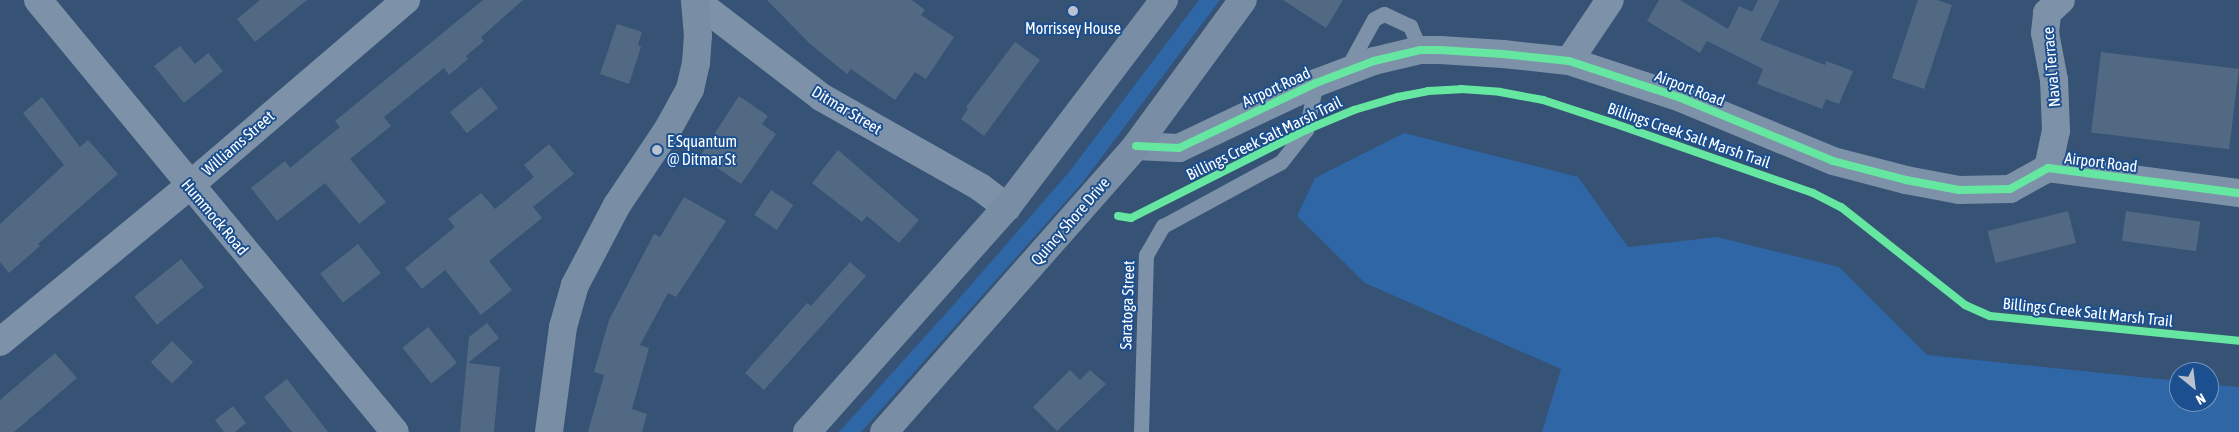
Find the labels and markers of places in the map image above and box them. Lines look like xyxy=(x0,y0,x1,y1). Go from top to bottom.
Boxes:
marker: Morrissey House xyxy=(1067,5,1079,17)
place label: Morrissey House xyxy=(1025,18,1121,38)
place label: E Squantum @ Ditmar St xyxy=(667,131,737,169)
marker: E Squantum @ Ditmar St xyxy=(651,144,663,156)

